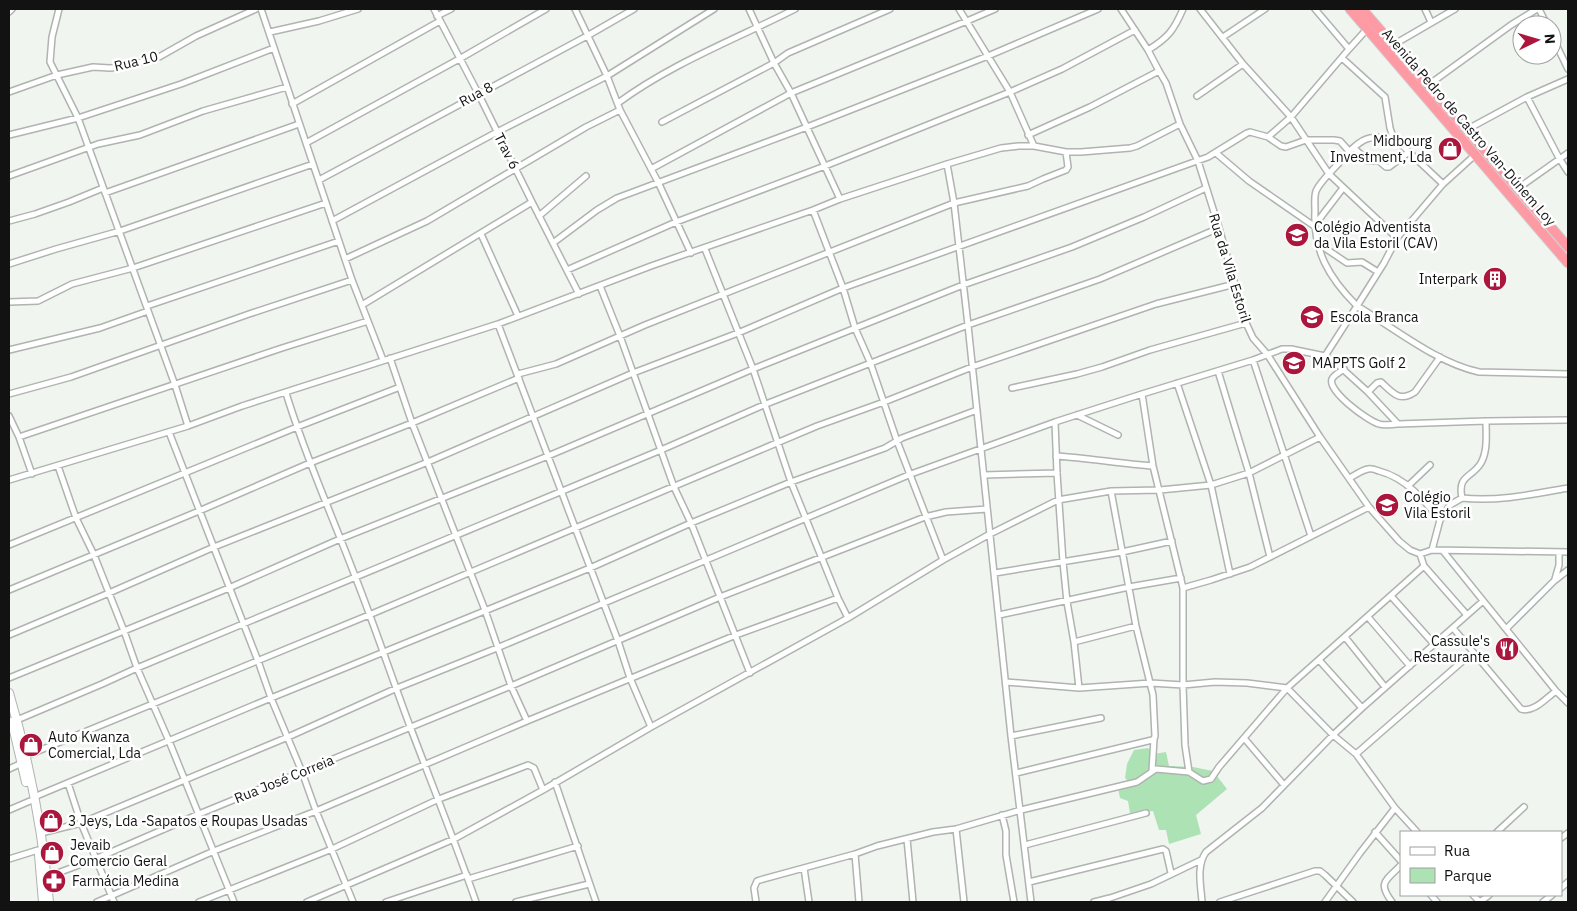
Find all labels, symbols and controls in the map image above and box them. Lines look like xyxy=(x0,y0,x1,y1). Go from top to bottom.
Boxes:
north arrow xyxy=(1512,15,1562,65)
street label: Avenida Pedro de Castro Van-Dúnem Loy xyxy=(1378,24,1560,230)
text: N xyxy=(1541,33,1559,45)
street label: Rua 10 xyxy=(112,47,160,75)
street label: Rua 8 xyxy=(456,78,496,110)
street label: Trav 6 xyxy=(490,130,524,172)
place label: Midbourg Investment, Lda xyxy=(1330,132,1433,166)
shop icon: Midbourg Investment, Lda xyxy=(1437,136,1463,162)
street label: Rua da Vila Estoril xyxy=(1205,211,1255,325)
place label: Colégio Adventista da Vila Estoril (CAV) xyxy=(1314,218,1438,252)
school or university icon: Colégio Adventista da Vila Estoril (CAV) xyxy=(1284,222,1310,248)
building icon: Interpark xyxy=(1482,266,1508,292)
place label: Interpark xyxy=(1419,270,1479,288)
school or university icon: Escola Branca xyxy=(1299,304,1325,330)
place label: Escola Branca xyxy=(1330,308,1419,326)
school or university icon: MAPPTS Golf 2 xyxy=(1281,350,1307,376)
place label: MAPPTS Golf 2 xyxy=(1312,354,1406,372)
place label: Colégio Vila Estoril xyxy=(1404,488,1471,522)
school or university icon: Colégio Vila Estoril xyxy=(1374,492,1400,518)
place label: Cassule's Restaurante xyxy=(1413,632,1490,666)
restaurant icon: Cassule's Restaurante xyxy=(1494,636,1520,662)
place label: Auto Kwanza Comercial, Lda xyxy=(48,728,142,762)
shop icon: Auto Kwanza Comercial, Lda xyxy=(18,732,44,758)
street label: Rua José Correia xyxy=(232,751,337,807)
shop icon: 3 Jeys, Lda -Sapatos e Roupas Usadas xyxy=(38,808,64,834)
place label: 3 Jeys, Lda -Sapatos e Roupas Usadas xyxy=(68,812,308,830)
legend xyxy=(1400,831,1562,896)
place label: Jevaib Comercio Geral xyxy=(70,836,167,870)
shop icon: Jevaib Comercio Geral xyxy=(39,840,65,866)
text: Rua xyxy=(1444,841,1470,860)
text: Parque xyxy=(1444,866,1492,885)
pharmacy icon: Farmácia Medina xyxy=(41,868,67,894)
place label: Farmácia Medina xyxy=(72,872,180,890)

